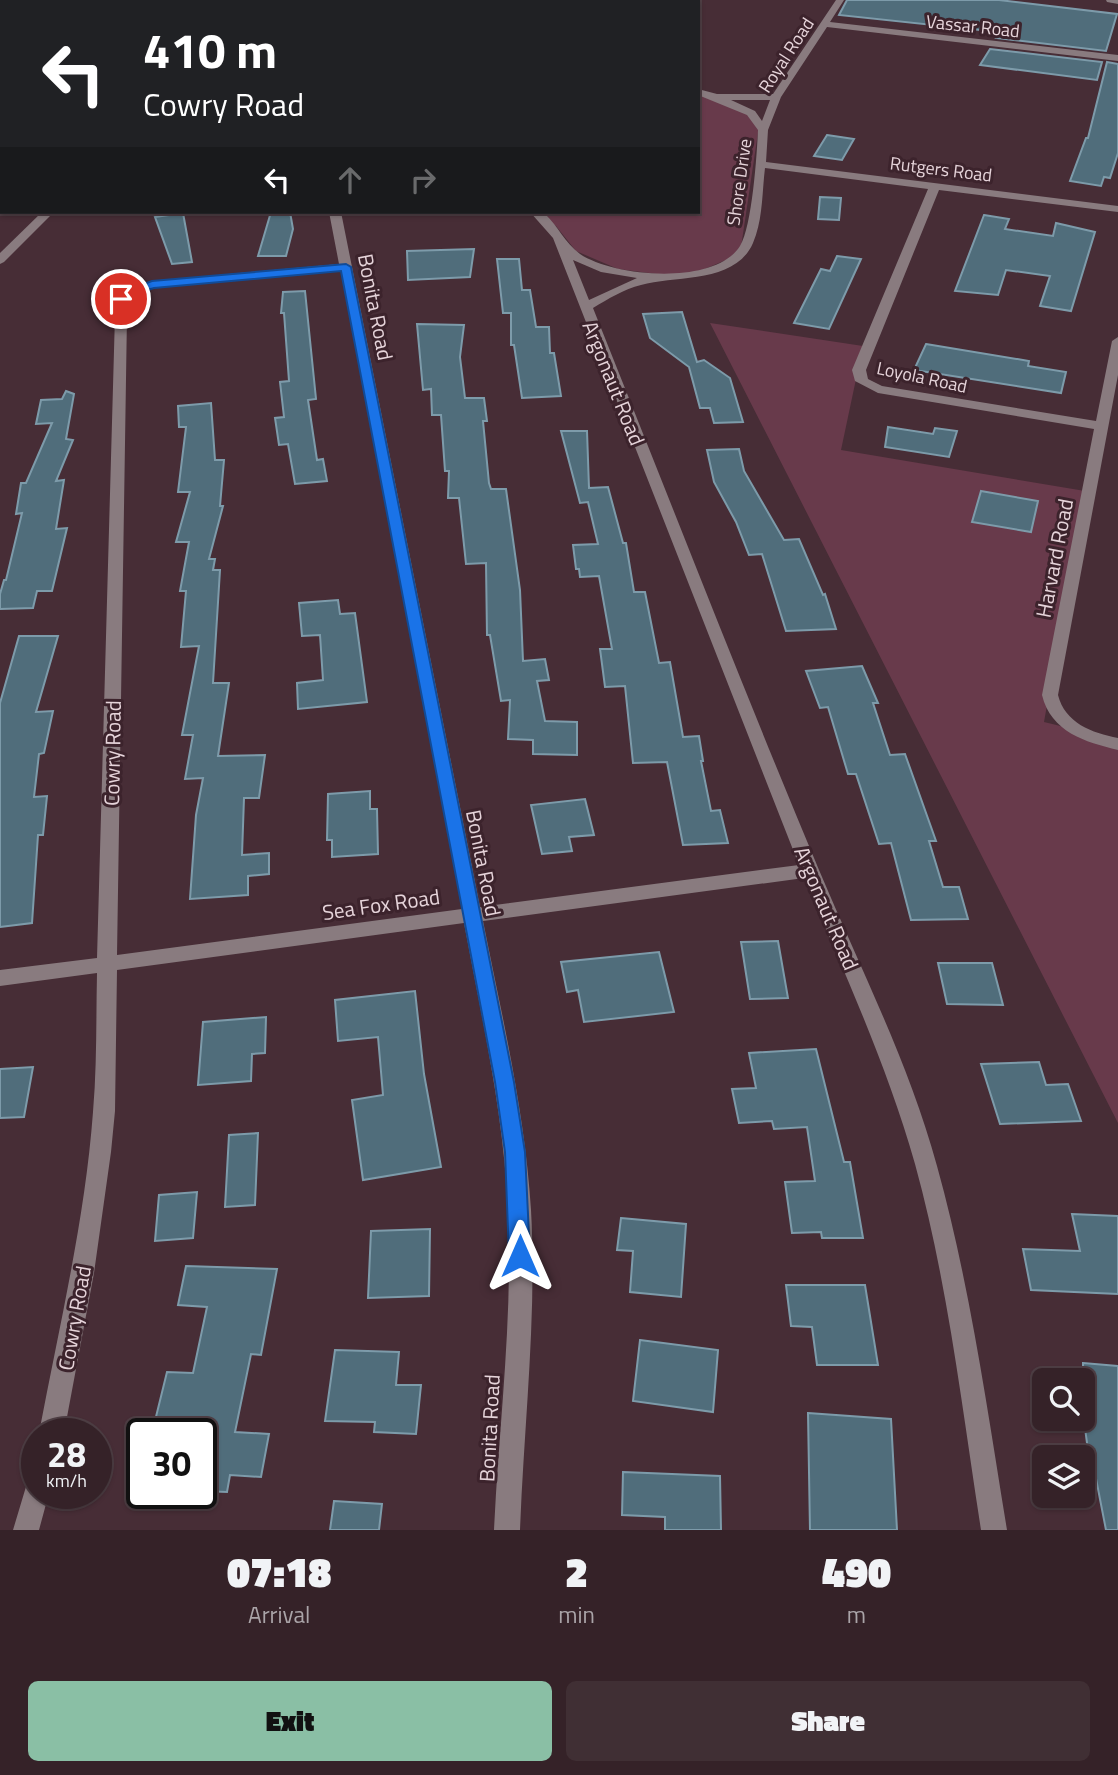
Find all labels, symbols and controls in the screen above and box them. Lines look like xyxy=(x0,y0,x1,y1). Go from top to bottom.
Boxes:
street label: Vassar Road xyxy=(925,8,1021,44)
text: 410 m xyxy=(143,12,277,87)
street label: Royal Road xyxy=(752,12,820,98)
icon: left xyxy=(28,28,119,119)
text: Cowry Road xyxy=(143,80,304,128)
street label: Shore Drive xyxy=(720,137,758,227)
street label: Rutgers Road xyxy=(888,149,994,189)
icon: left xyxy=(258,161,296,199)
icon: ahead xyxy=(331,161,369,199)
icon: right xyxy=(404,161,442,199)
street label: Bonita Road xyxy=(350,251,402,363)
pin xyxy=(91,269,151,329)
icon: arrive xyxy=(102,280,140,318)
street label: Argonaut Road xyxy=(574,316,654,450)
street label: Loyola Road xyxy=(874,354,970,400)
street label: Harvard Road xyxy=(1027,496,1081,620)
street label: Cowry Road xyxy=(95,700,129,806)
street label: Bonita Road xyxy=(458,807,510,919)
street label: Argonaut Road xyxy=(786,841,868,975)
street label: Sea Fox Road xyxy=(320,880,442,928)
position arrow xyxy=(483,1219,557,1293)
street label: Cowry Road xyxy=(49,1263,99,1373)
map controls xyxy=(1032,1368,1095,1508)
button: search xyxy=(1032,1368,1095,1431)
street label: Bonita Road xyxy=(470,1373,508,1483)
speed limit sign: 30 xyxy=(126,1418,217,1509)
text: 28 xyxy=(47,1427,86,1481)
button: layers xyxy=(1032,1445,1095,1508)
text: km/h xyxy=(46,1467,87,1494)
text: 07:18 xyxy=(227,1539,331,1603)
text: 2 xyxy=(565,1539,588,1603)
text: 490 xyxy=(822,1539,891,1603)
text: Arrival xyxy=(248,1597,310,1632)
text: min xyxy=(558,1597,595,1632)
text: m xyxy=(847,1597,866,1632)
button: Exit xyxy=(28,1681,552,1761)
button: Share xyxy=(566,1681,1090,1761)

